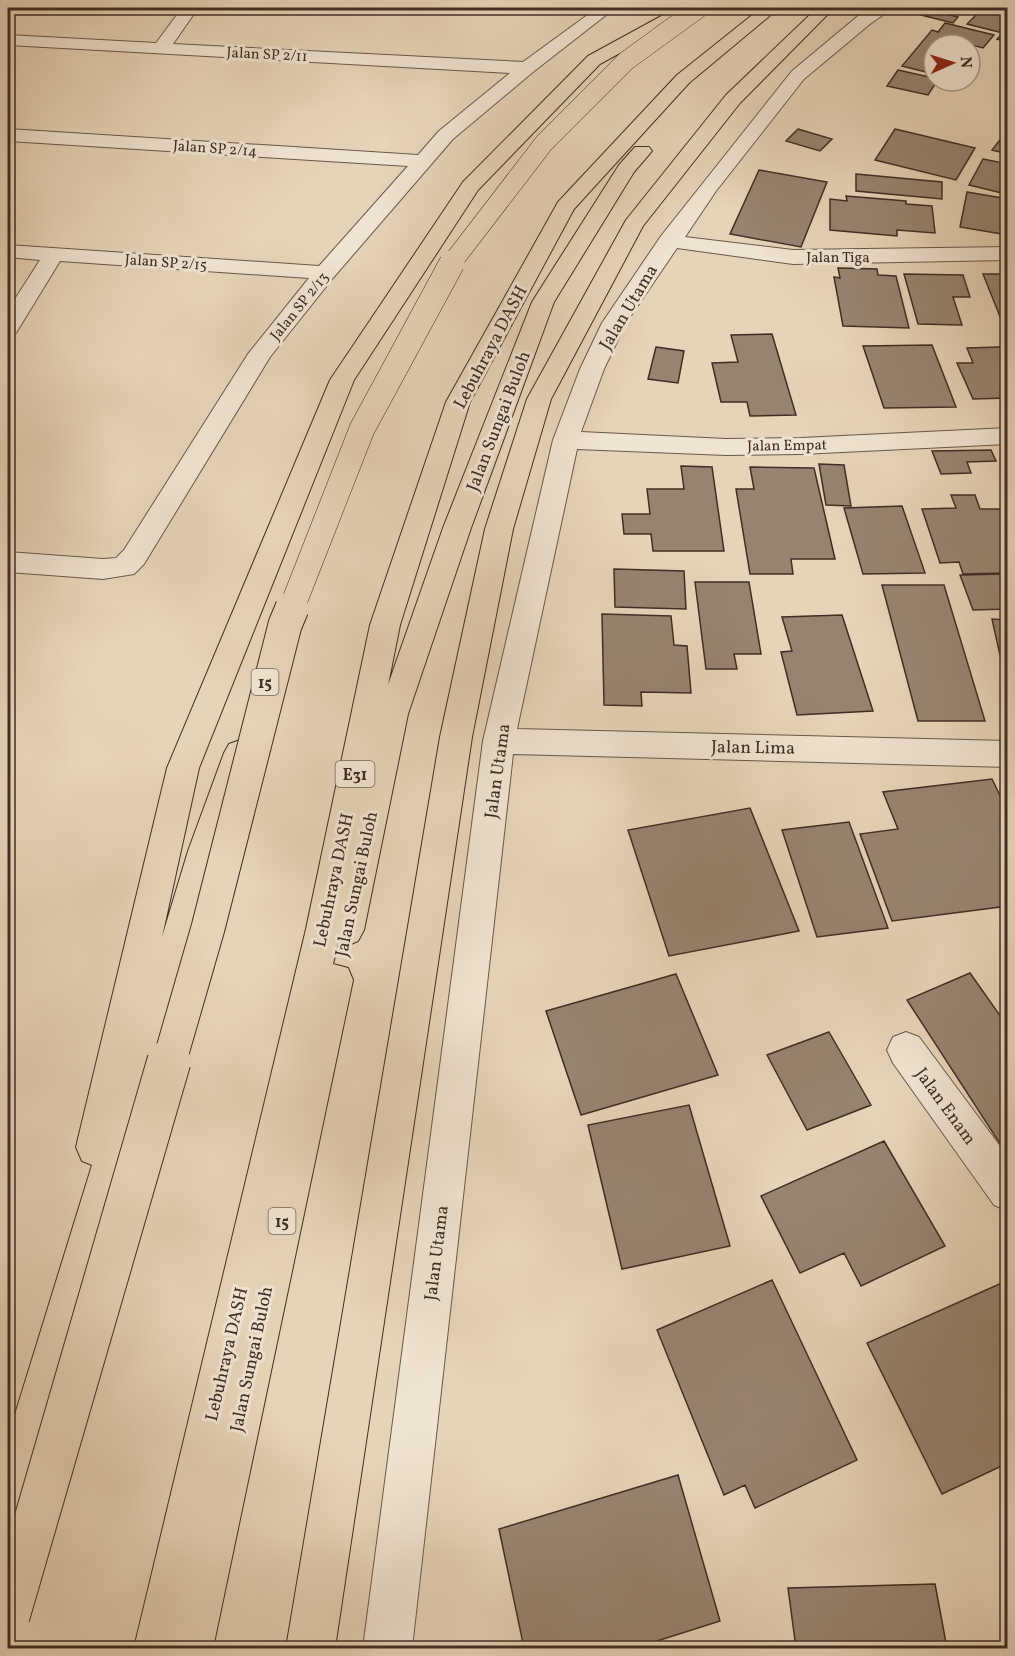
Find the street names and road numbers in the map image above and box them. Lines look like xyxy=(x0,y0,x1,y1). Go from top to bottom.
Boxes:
street label: Jalan SP 2/11 xyxy=(226,43,308,68)
street label: Jalan SP 2/14 xyxy=(172,136,258,163)
street label: Jalan Tiga xyxy=(806,248,870,269)
street label: Jalan SP 2/15 xyxy=(124,250,208,277)
street label: Jalan Utama xyxy=(594,260,665,355)
street label: Jalan SP 2/13 xyxy=(266,268,334,346)
street label: Lebuhraya DASH xyxy=(448,282,534,414)
street label: Jalan Sungai Buloh xyxy=(461,348,538,495)
street label: Jalan Empat xyxy=(747,435,827,458)
road number: 15 xyxy=(252,669,278,695)
street label: Jalan Utama xyxy=(479,722,518,820)
street label: Jalan Lima xyxy=(711,735,795,762)
road number: E31 xyxy=(336,761,374,787)
street label: Jalan Sungai Buloh xyxy=(330,809,385,960)
street label: Lebuhraya DASH xyxy=(308,811,361,950)
street label: Jalan Enam xyxy=(908,1063,981,1151)
street label: Jalan Utama xyxy=(419,1204,456,1302)
road number: 15 xyxy=(268,1208,296,1234)
street label: Jalan Sungai Buloh xyxy=(225,1284,280,1435)
street label: Lebuhraya DASH xyxy=(200,1285,255,1424)

